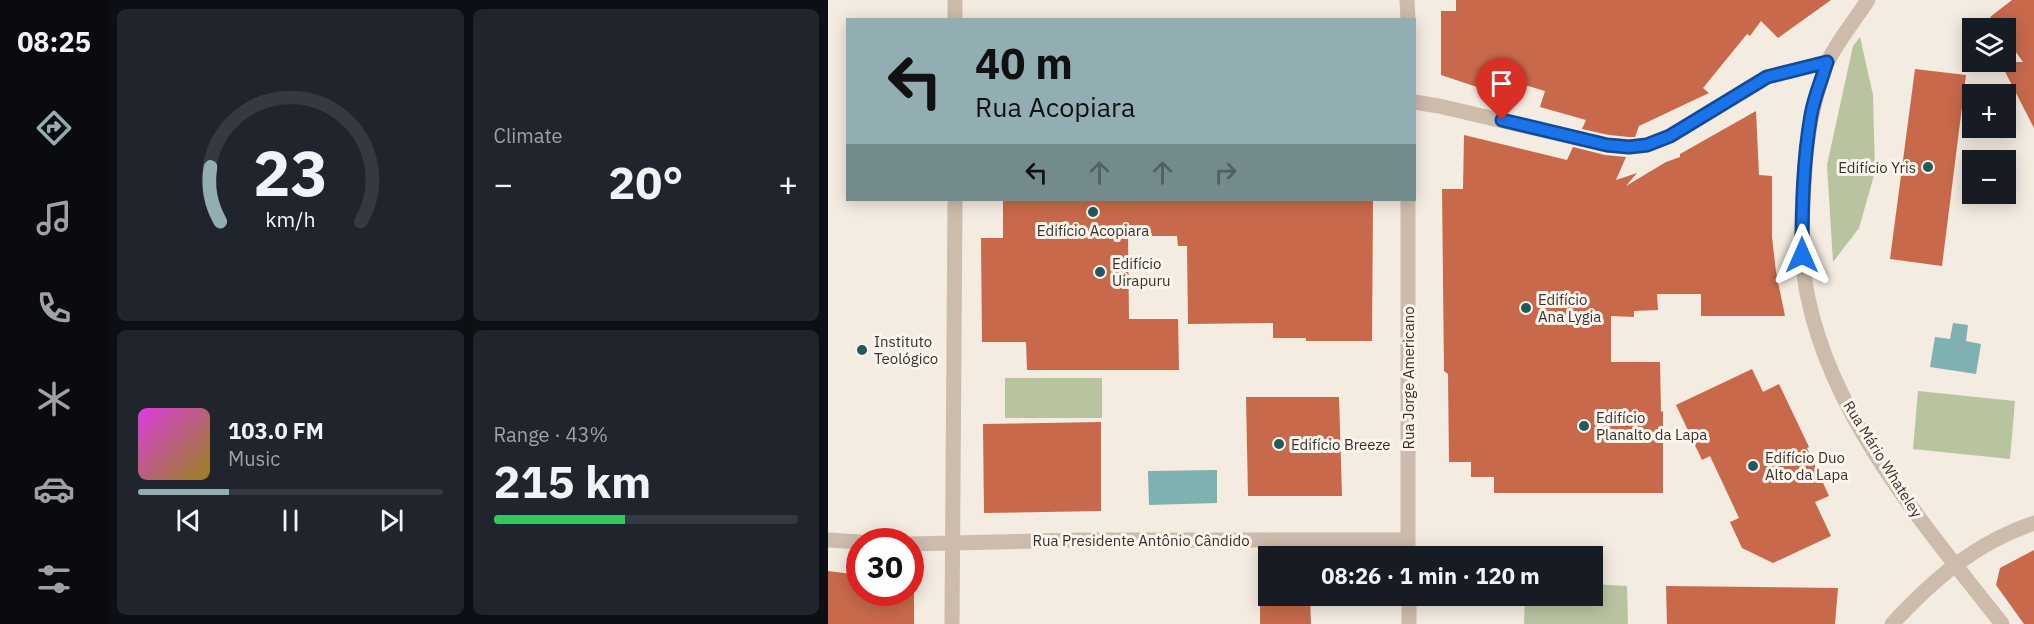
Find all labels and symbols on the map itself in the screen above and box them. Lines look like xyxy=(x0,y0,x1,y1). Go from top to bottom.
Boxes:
pin xyxy=(1476,58,1527,120)
place label: Edifício Yris xyxy=(1838,158,1916,177)
marker: Edifício Yris xyxy=(1921,160,1935,174)
marker: Edifício Acopiara xyxy=(1086,205,1100,219)
place label: Edifício Acopiara xyxy=(1037,221,1149,240)
position arrow xyxy=(1770,223,1834,287)
place label: Edifício Uirapuru xyxy=(1112,254,1171,290)
marker: Edifício Uirapuru xyxy=(1093,265,1107,279)
place label: Edifício Ana Lygia xyxy=(1538,290,1601,326)
marker: Edifício Ana Lygia xyxy=(1519,301,1533,315)
street label: Rua Jorge Americano xyxy=(1399,306,1418,450)
place label: Instituto Teológico xyxy=(874,332,938,368)
marker: Instituto Teológico xyxy=(855,343,869,357)
street label: Rua Mário Whateley xyxy=(1839,397,1927,521)
place label: Edifício Planalto da Lapa xyxy=(1596,408,1707,444)
marker: Edifício Planalto da Lapa xyxy=(1577,419,1591,433)
place label: Edifício Breeze xyxy=(1291,435,1391,454)
marker: Edifício Breeze xyxy=(1272,437,1286,451)
place label: Edifício Duo Alto da Lapa xyxy=(1765,448,1848,484)
marker: Edifício Duo Alto da Lapa xyxy=(1746,459,1760,473)
speed limit sign: 30 xyxy=(846,528,924,606)
street label: Rua Presidente Antônio Cândido xyxy=(1032,531,1250,550)

